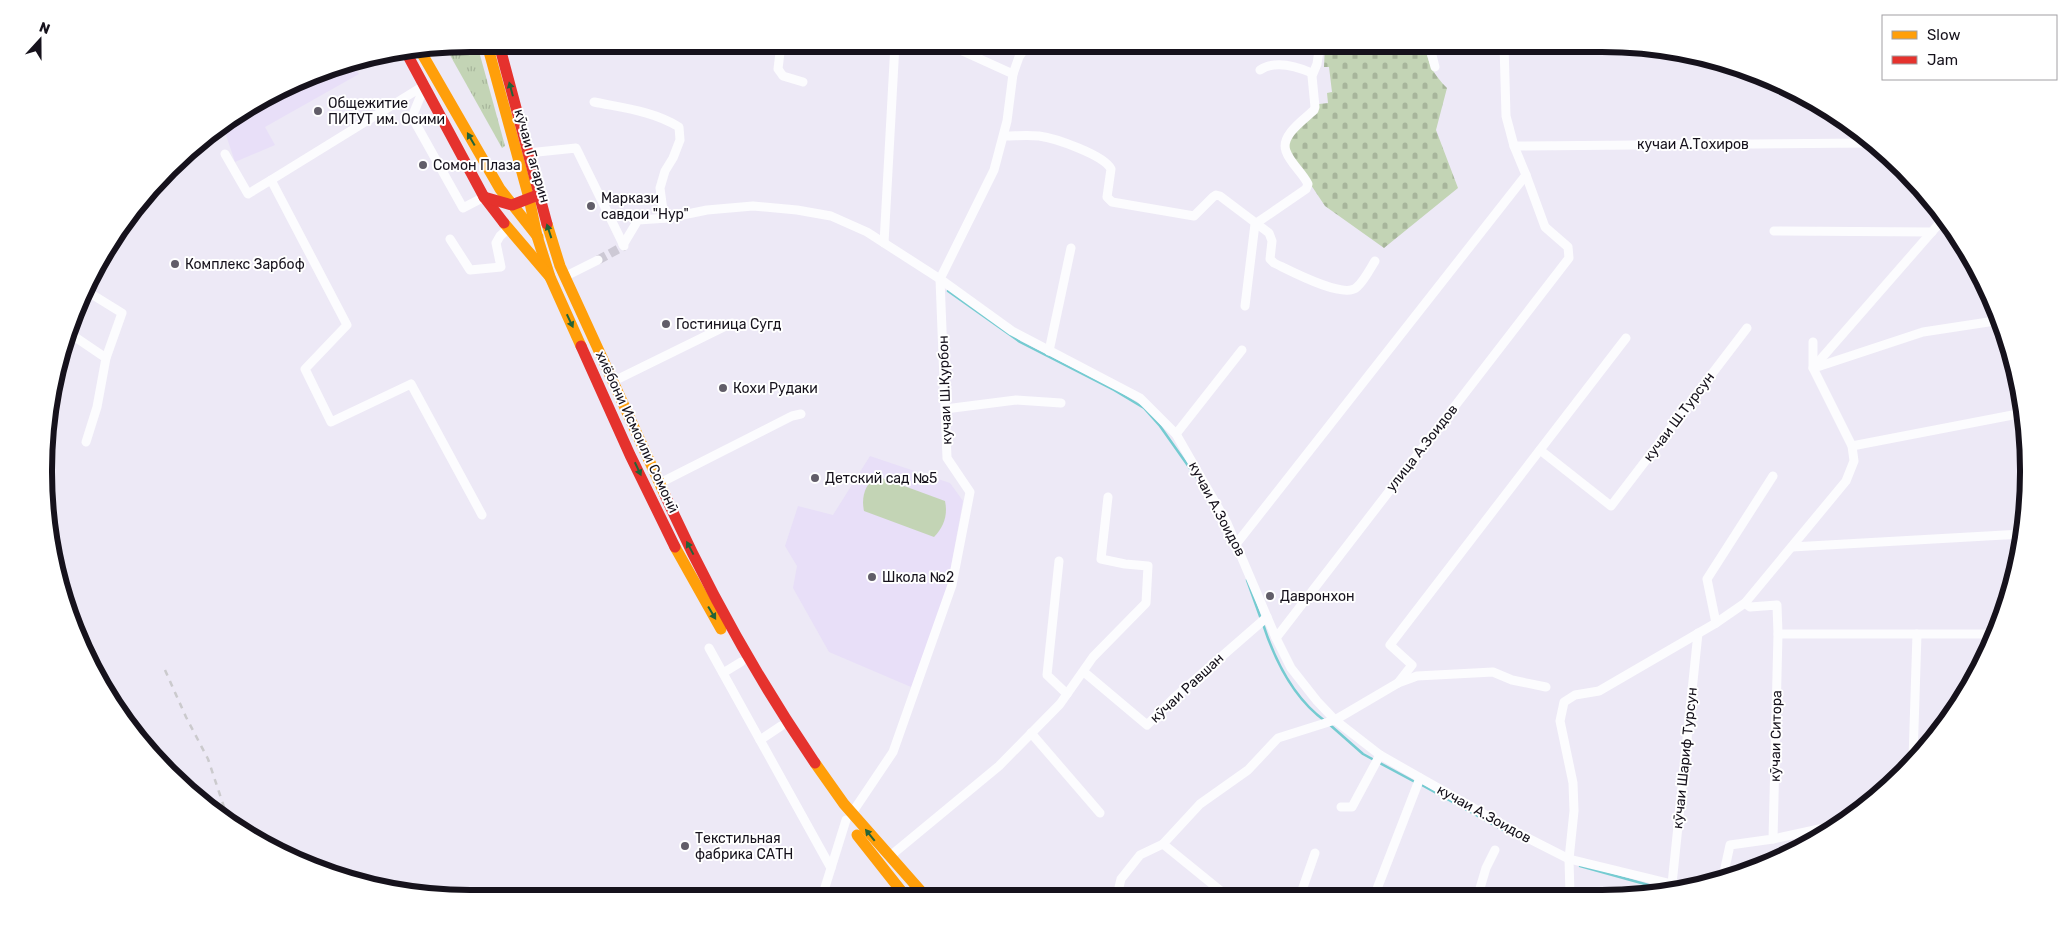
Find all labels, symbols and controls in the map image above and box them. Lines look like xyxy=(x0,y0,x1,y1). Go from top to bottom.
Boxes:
north arrow xyxy=(15,15,65,65)
legend xyxy=(1882,15,2057,80)
text: N xyxy=(37,19,52,38)
text: Slow xyxy=(1927,26,1960,44)
text: Jam xyxy=(1927,51,1958,69)
one-way arrow xyxy=(507,82,515,97)
place label: Общежитие ПИТУТ им. Осими xyxy=(328,95,445,128)
marker: Общежитие ПИТУТ им. Осими xyxy=(312,105,324,117)
street label: кӯчаи Гагарин xyxy=(510,107,554,205)
one-way arrow xyxy=(467,132,475,147)
street label: кучаи А.Тохиров xyxy=(1637,136,1749,153)
place label: Сомон Плаза xyxy=(433,157,521,174)
marker: Сомон Плаза xyxy=(417,159,429,171)
place label: Маркази савдои "Нур" xyxy=(601,190,689,223)
marker: Маркази савдои "Нур" xyxy=(585,200,597,212)
one-way arrow xyxy=(545,223,552,238)
place label: Комплекс Зарбоф xyxy=(185,256,305,273)
marker: Комплекс Зарбоф xyxy=(169,258,181,270)
one-way arrow xyxy=(566,314,574,328)
place label: Гостиница Сугд xyxy=(676,316,781,333)
marker: Гостиница Сугд xyxy=(660,318,672,330)
street label: кучаи Ш.Қурбон xyxy=(935,335,955,445)
street label: хиёбони Исмоили Сомонӣ xyxy=(592,348,682,516)
street label: кучаи Ш.Турсун xyxy=(1640,369,1718,465)
place label: Кохи Рудаки xyxy=(733,380,818,397)
marker: Кохи Рудаки xyxy=(717,382,729,394)
street label: улица А.Зоидов xyxy=(1383,401,1461,495)
street label: кучаи А.Зоидов xyxy=(1185,459,1249,559)
one-way arrow xyxy=(634,462,642,476)
place label: Детский сад №5 xyxy=(825,470,937,487)
marker: Детский сад №5 xyxy=(809,472,821,484)
one-way arrow xyxy=(685,542,694,555)
place label: Школа №2 xyxy=(882,569,954,586)
marker: Школа №2 xyxy=(866,571,878,583)
place label: Давронхон xyxy=(1280,588,1355,605)
marker: Давронхон xyxy=(1264,590,1276,602)
one-way arrow xyxy=(707,607,716,620)
street label: кӯчаи Равшан xyxy=(1147,650,1227,726)
street label: кӯчаи Шариф Турсун xyxy=(1669,686,1701,830)
street label: кӯчаи Ситора xyxy=(1767,690,1785,782)
street label: кучаи А.Зоидов xyxy=(1434,781,1534,847)
one-way arrow xyxy=(865,828,875,841)
place label: Текстильная фабрика САТН xyxy=(695,830,793,863)
marker: Текстильная фабрика САТН xyxy=(679,840,691,852)

